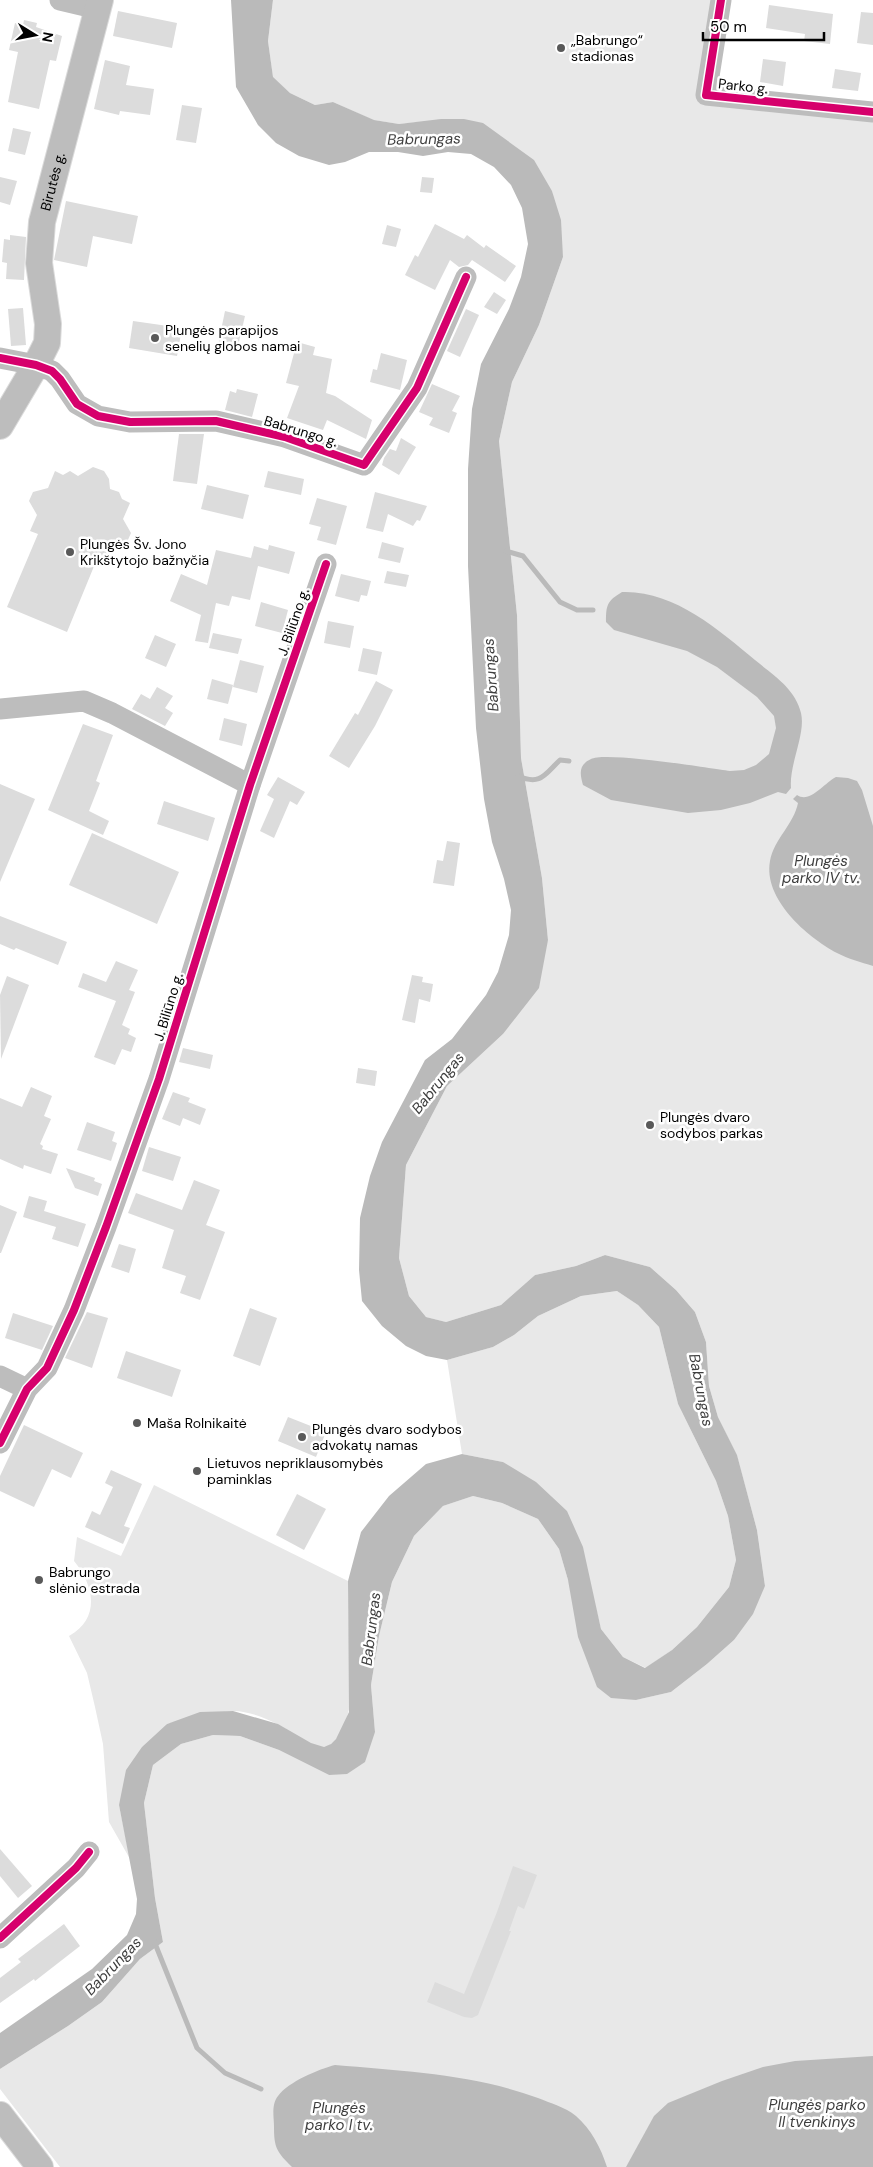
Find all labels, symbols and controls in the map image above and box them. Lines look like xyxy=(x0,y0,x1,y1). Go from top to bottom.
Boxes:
north arrow xyxy=(10,10,60,60)
scale bar xyxy=(703,10,824,42)
text: 50 m xyxy=(710,17,747,37)
text: N xyxy=(38,31,58,44)
place label: „Babrungo“ stadionas xyxy=(571,31,643,65)
marker: „Babrungo“ stadionas xyxy=(555,42,567,54)
street label: Parko g. xyxy=(717,74,769,98)
water label: Babrungas xyxy=(387,128,461,150)
street label: Birutės g. xyxy=(36,150,69,213)
place label: Plungės parapijos senelių globos namai xyxy=(165,321,300,355)
marker: Plungės parapijos senelių globos namai xyxy=(149,332,161,344)
street label: Babrungo g. xyxy=(262,411,340,451)
place label: Plungės Šv. Jono Krikštytojo bažnyčia xyxy=(80,535,209,569)
marker: Plungės Šv. Jono Krikštytojo bažnyčia xyxy=(64,546,76,558)
street label: J. Biliūno g. xyxy=(273,586,313,658)
water label: Babrungas xyxy=(478,638,504,712)
water label: Plungės parko IV tv. xyxy=(781,851,860,888)
street label: J. Biliūno g. xyxy=(149,971,187,1043)
water label: Babrungas xyxy=(407,1048,469,1118)
place label: Plungės dvaro sodybos parkas xyxy=(660,1108,763,1142)
marker: Plungės dvaro sodybos parkas xyxy=(644,1119,656,1131)
water label: Babrungas xyxy=(684,1352,718,1428)
place label: Maša Rolnikaitė xyxy=(147,1414,247,1432)
marker: Maša Rolnikaitė xyxy=(131,1417,143,1429)
place label: Plungės dvaro sodybos advokatų namas xyxy=(312,1420,462,1454)
marker: Plungės dvaro sodybos advokatų namas xyxy=(296,1431,308,1443)
place label: Lietuvos nepriklausomybės paminklas xyxy=(207,1454,383,1488)
marker: Lietuvos nepriklausomybės paminklas xyxy=(191,1465,203,1477)
place label: Babrungo slėnio estrada xyxy=(49,1563,140,1597)
marker: Babrungo slėnio estrada xyxy=(33,1574,45,1586)
water label: Babrungas xyxy=(357,1591,385,1667)
water label: Babrungas xyxy=(80,1933,146,1999)
water label: Plungės parko II tvenkinys xyxy=(768,2095,866,2132)
water label: Plungės parko I tv. xyxy=(304,2098,373,2135)

